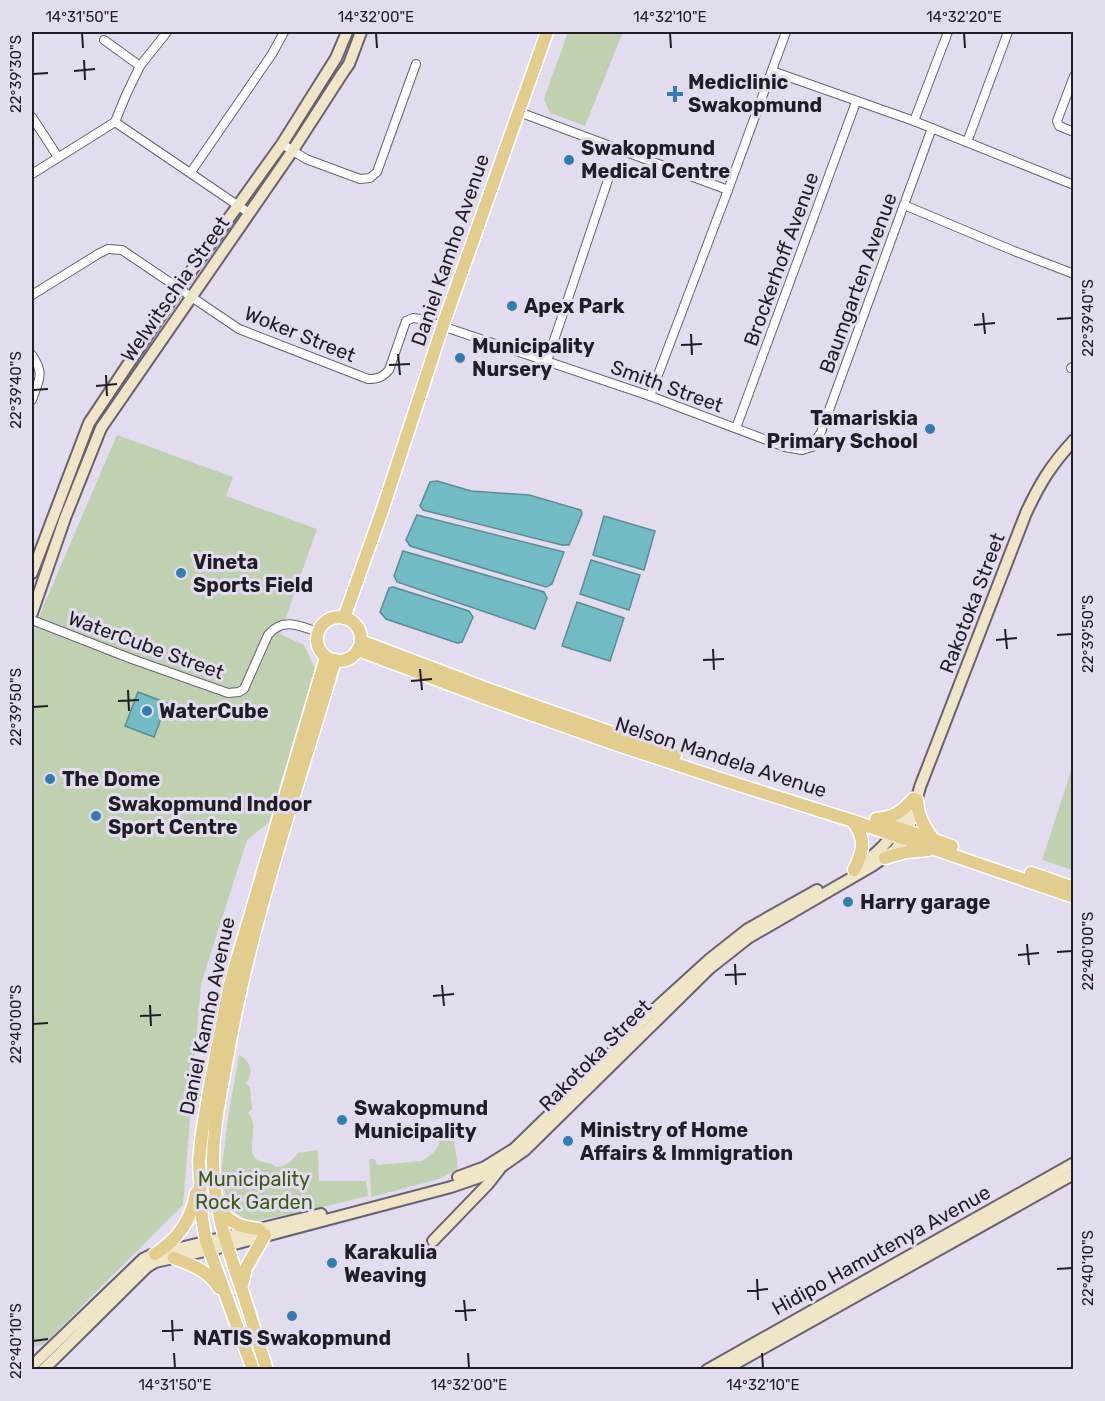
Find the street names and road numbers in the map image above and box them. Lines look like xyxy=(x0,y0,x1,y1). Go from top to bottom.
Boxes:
street label: Daniel Kamho Avenue xyxy=(406,151,494,349)
street label: Brockerhoff Avenue xyxy=(738,169,824,349)
street label: Baumgarten Avenue xyxy=(814,189,902,377)
street label: Welwitschia Street xyxy=(116,211,234,366)
street label: Woker Street xyxy=(241,301,359,367)
street label: Smith Street xyxy=(608,355,727,417)
street label: Rakotoka Street xyxy=(934,529,1010,677)
street label: WaterCube Street xyxy=(65,606,227,684)
street label: Nelson Mandela Avenue xyxy=(612,711,830,803)
street label: Daniel Kamho Avenue xyxy=(174,915,240,1117)
street label: Rakotoka Street xyxy=(534,994,656,1116)
street label: Hidipo Hamutenya Avenue xyxy=(768,1180,994,1320)

